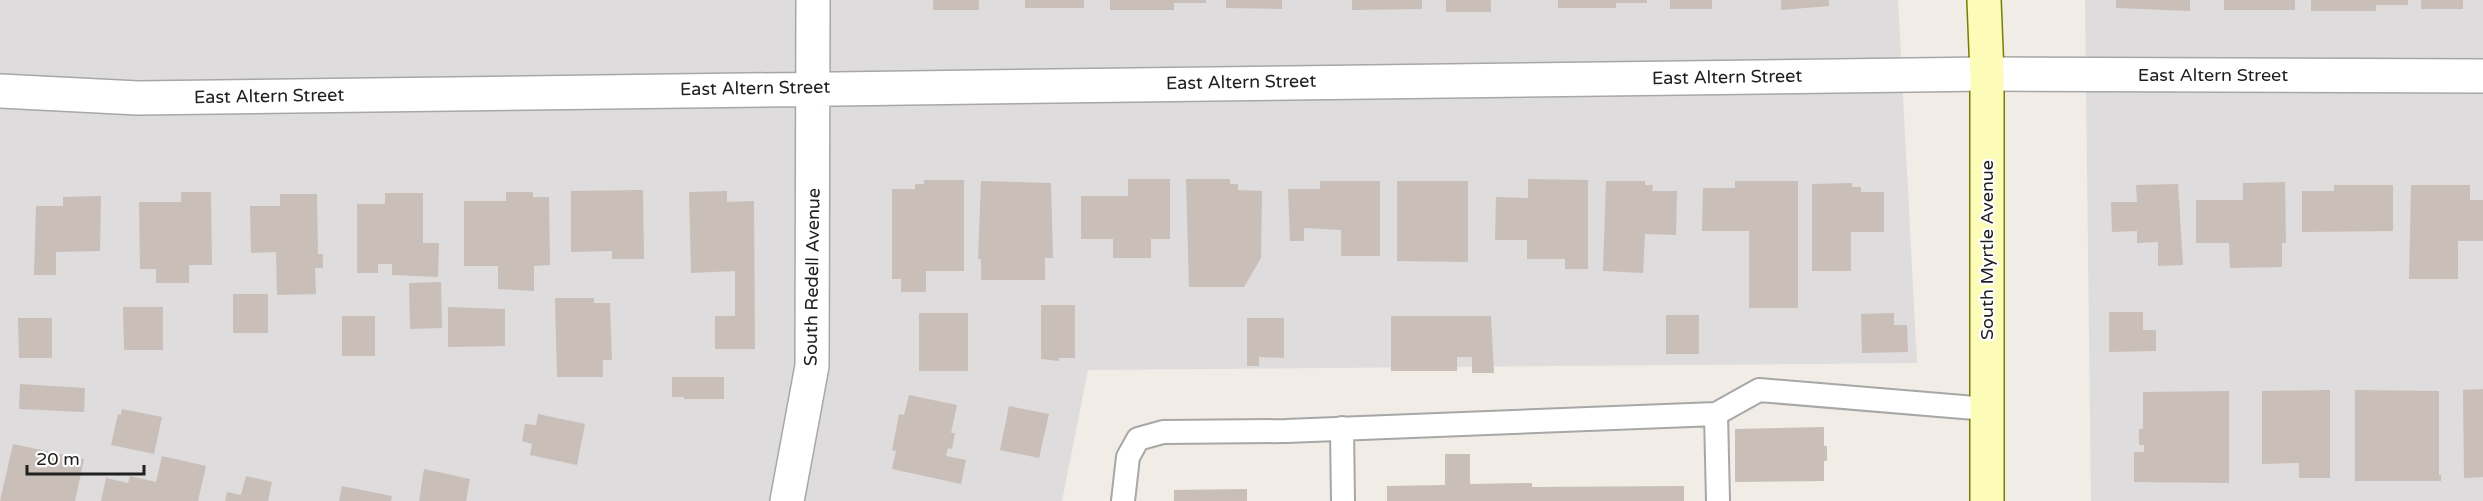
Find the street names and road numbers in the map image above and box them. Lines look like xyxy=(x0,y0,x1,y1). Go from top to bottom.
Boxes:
street label: East Altern Street xyxy=(2138,64,2288,86)
street label: East Altern Street xyxy=(1652,65,1802,89)
street label: East Altern Street xyxy=(1166,70,1316,94)
street label: East Altern Street xyxy=(680,76,830,100)
street label: East Altern Street xyxy=(194,84,344,108)
street label: South Myrtle Avenue xyxy=(1976,160,1998,340)
street label: South Redell Avenue xyxy=(799,188,825,366)

